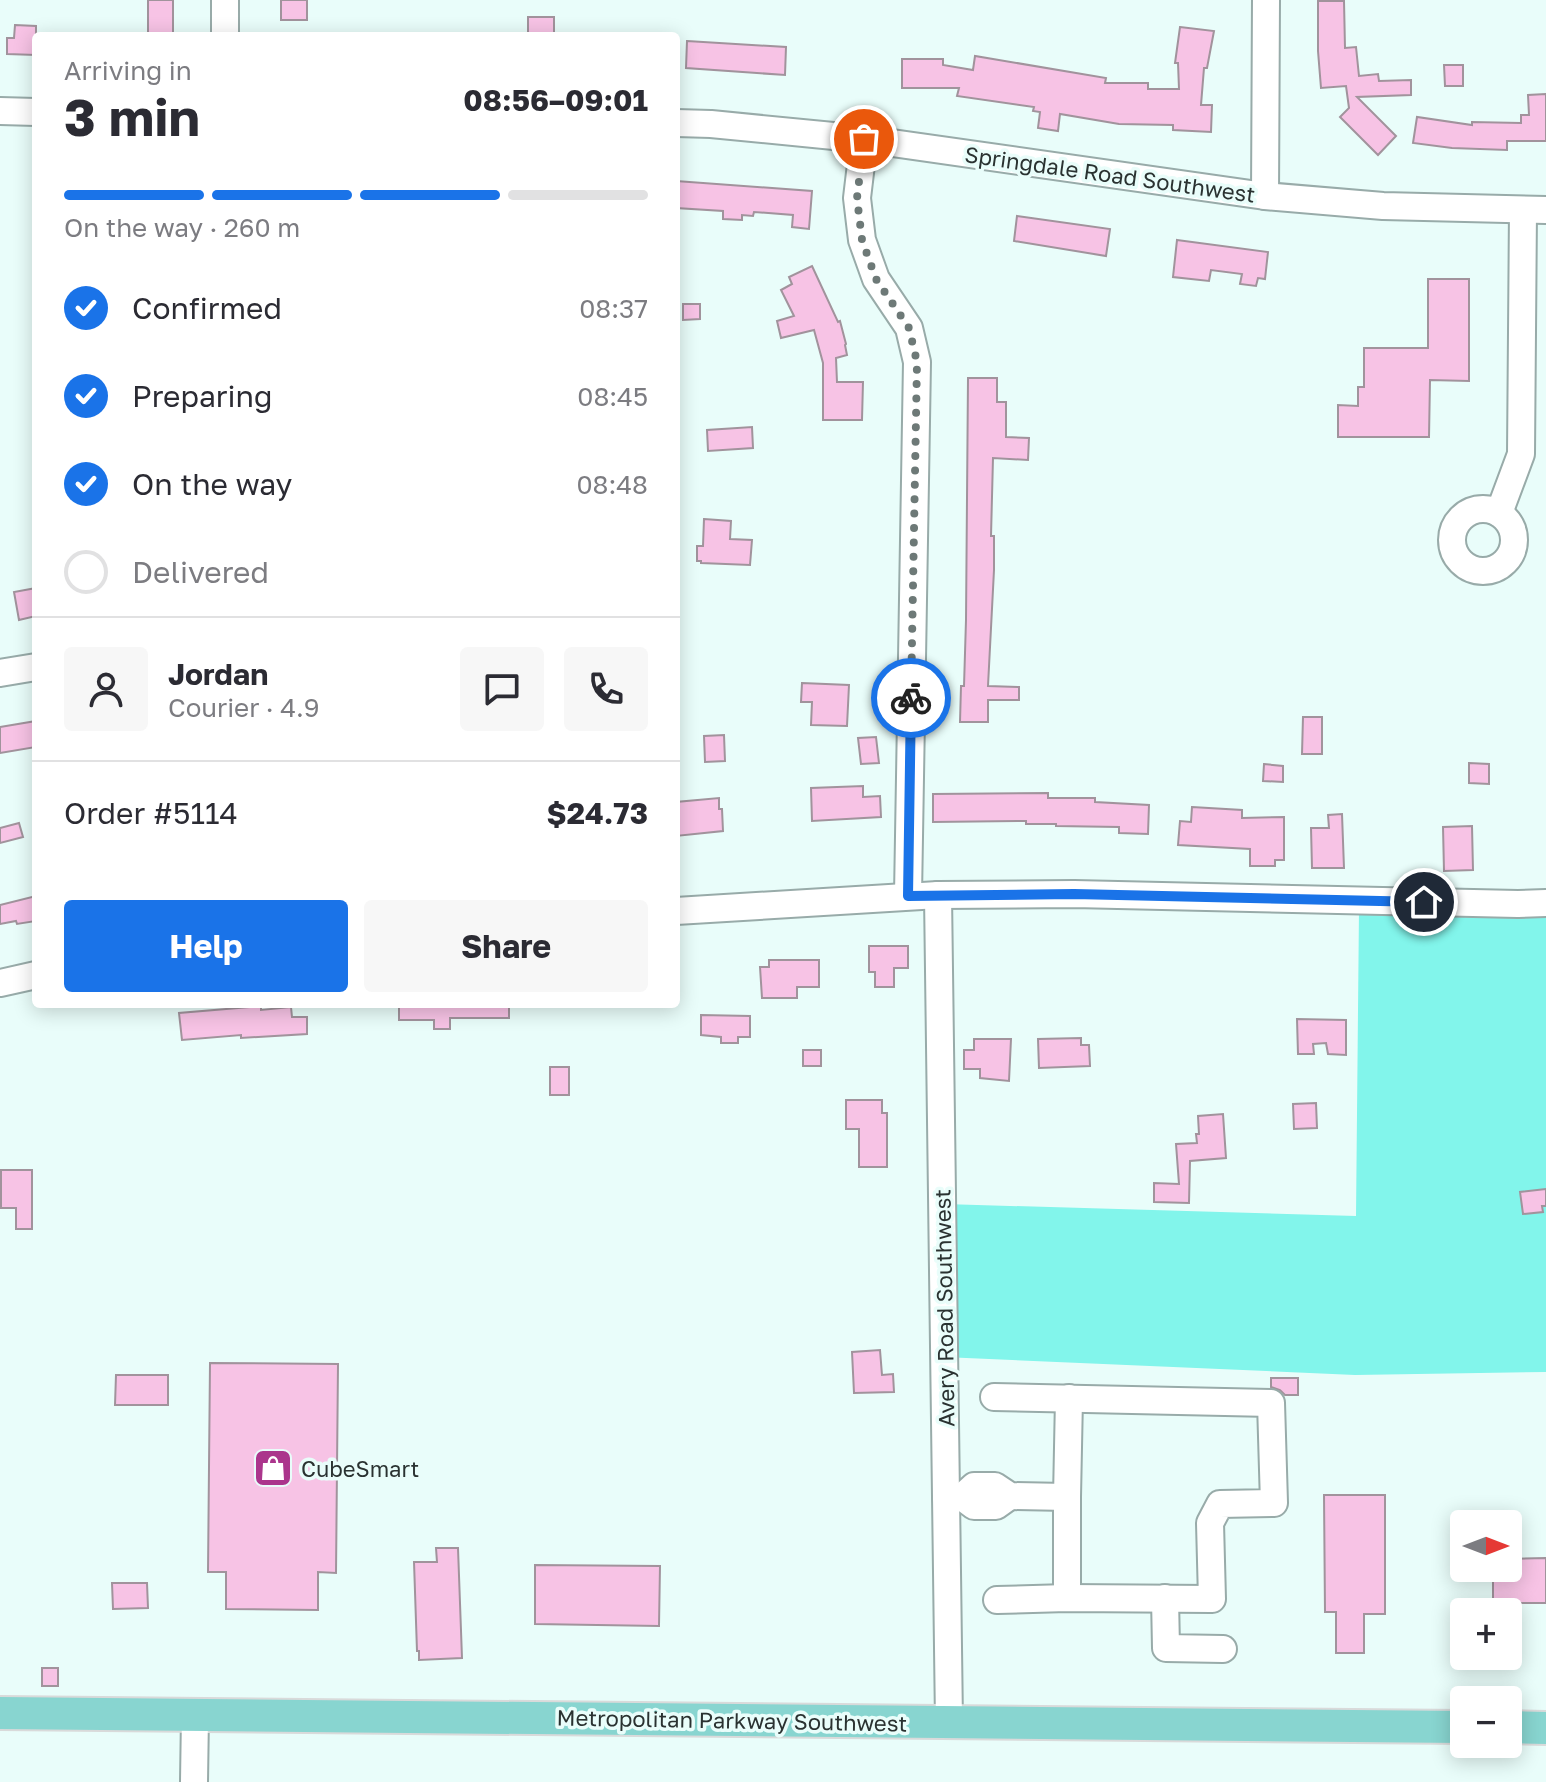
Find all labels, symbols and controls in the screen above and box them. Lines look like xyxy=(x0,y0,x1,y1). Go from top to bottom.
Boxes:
text: Arriving in xyxy=(64,55,192,86)
text: 08:56–09:01 xyxy=(463,82,648,118)
text: 3 min xyxy=(64,85,200,147)
pin xyxy=(830,105,898,173)
icon: bag xyxy=(842,117,886,161)
street label: Springdale Road Southwest xyxy=(963,140,1257,208)
text: On the way · 260 m xyxy=(64,212,300,243)
icon: check xyxy=(64,286,108,330)
text: Confirmed xyxy=(132,290,282,326)
text: 08:37 xyxy=(579,293,648,324)
icon: check xyxy=(64,374,108,418)
text: Preparing xyxy=(132,378,273,414)
text: 08:45 xyxy=(577,381,648,412)
icon: check xyxy=(64,462,108,506)
text: On the way xyxy=(132,466,292,502)
text: 08:48 xyxy=(576,469,648,500)
text: Delivered xyxy=(132,554,269,590)
button: person xyxy=(64,647,148,731)
button: chat xyxy=(460,647,544,731)
button: phone xyxy=(564,647,648,731)
text: Jordan xyxy=(168,656,268,692)
courier xyxy=(871,658,951,738)
icon: bike xyxy=(889,676,933,720)
text: Courier · 4.9 xyxy=(168,692,320,723)
text: Order #5114 xyxy=(64,795,238,831)
text: $24.73 xyxy=(547,795,648,831)
pin xyxy=(1390,868,1458,936)
icon: home xyxy=(1402,880,1446,924)
button: Help xyxy=(64,900,348,992)
button: Share xyxy=(364,900,648,992)
street label: Avery Road Southwest xyxy=(928,1189,960,1427)
shop icon: CubeSmart xyxy=(252,1447,294,1489)
place label: CubeSmart xyxy=(301,1455,419,1482)
north arrow xyxy=(1450,1510,1522,1582)
map controls xyxy=(1450,1510,1522,1758)
button: + xyxy=(1450,1598,1522,1670)
button: − xyxy=(1450,1686,1522,1758)
street label: Metropolitan Parkway Southwest xyxy=(557,1703,907,1737)

